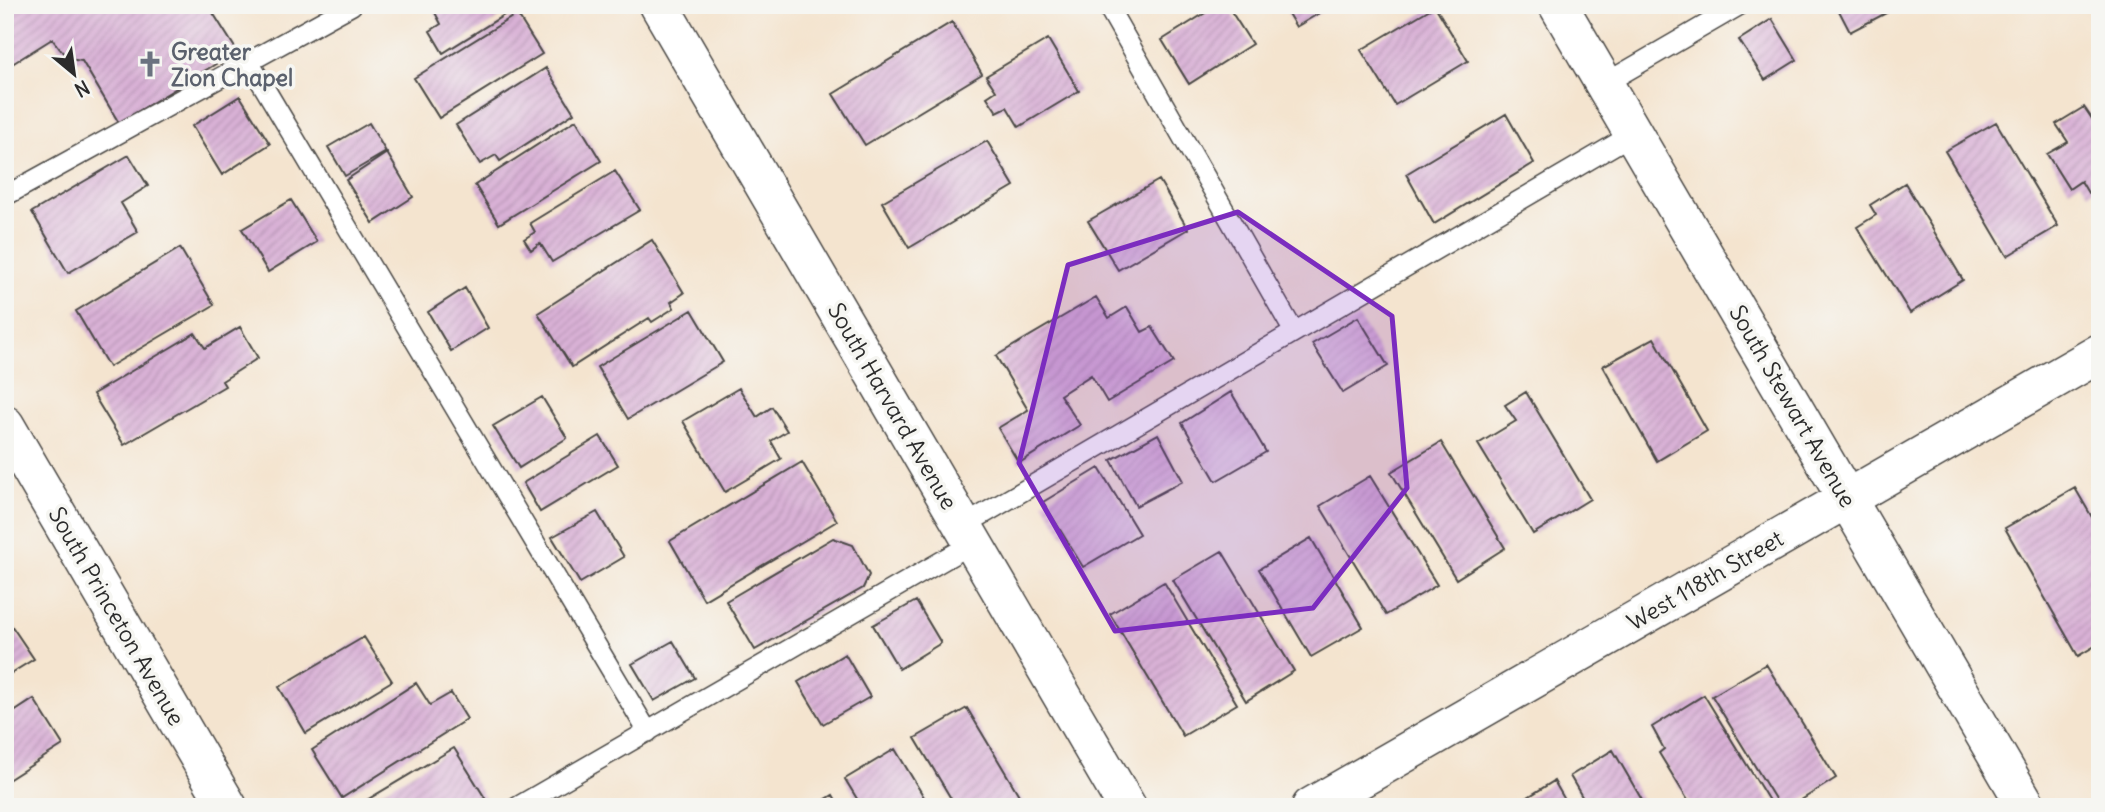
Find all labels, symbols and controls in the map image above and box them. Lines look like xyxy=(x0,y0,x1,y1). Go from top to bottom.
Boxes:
place label: Greater Zion Chapel xyxy=(171,37,293,92)
north arrow xyxy=(38,38,108,108)
church icon: Greater Zion Chapel xyxy=(135,49,165,79)
text: N xyxy=(71,75,94,103)
street label: South Harvard Avenue xyxy=(822,297,964,515)
street label: South Stewart Avenue xyxy=(1723,300,1863,512)
street label: South Princeton Avenue xyxy=(43,502,191,730)
street label: West 118th Street xyxy=(1622,523,1788,636)

